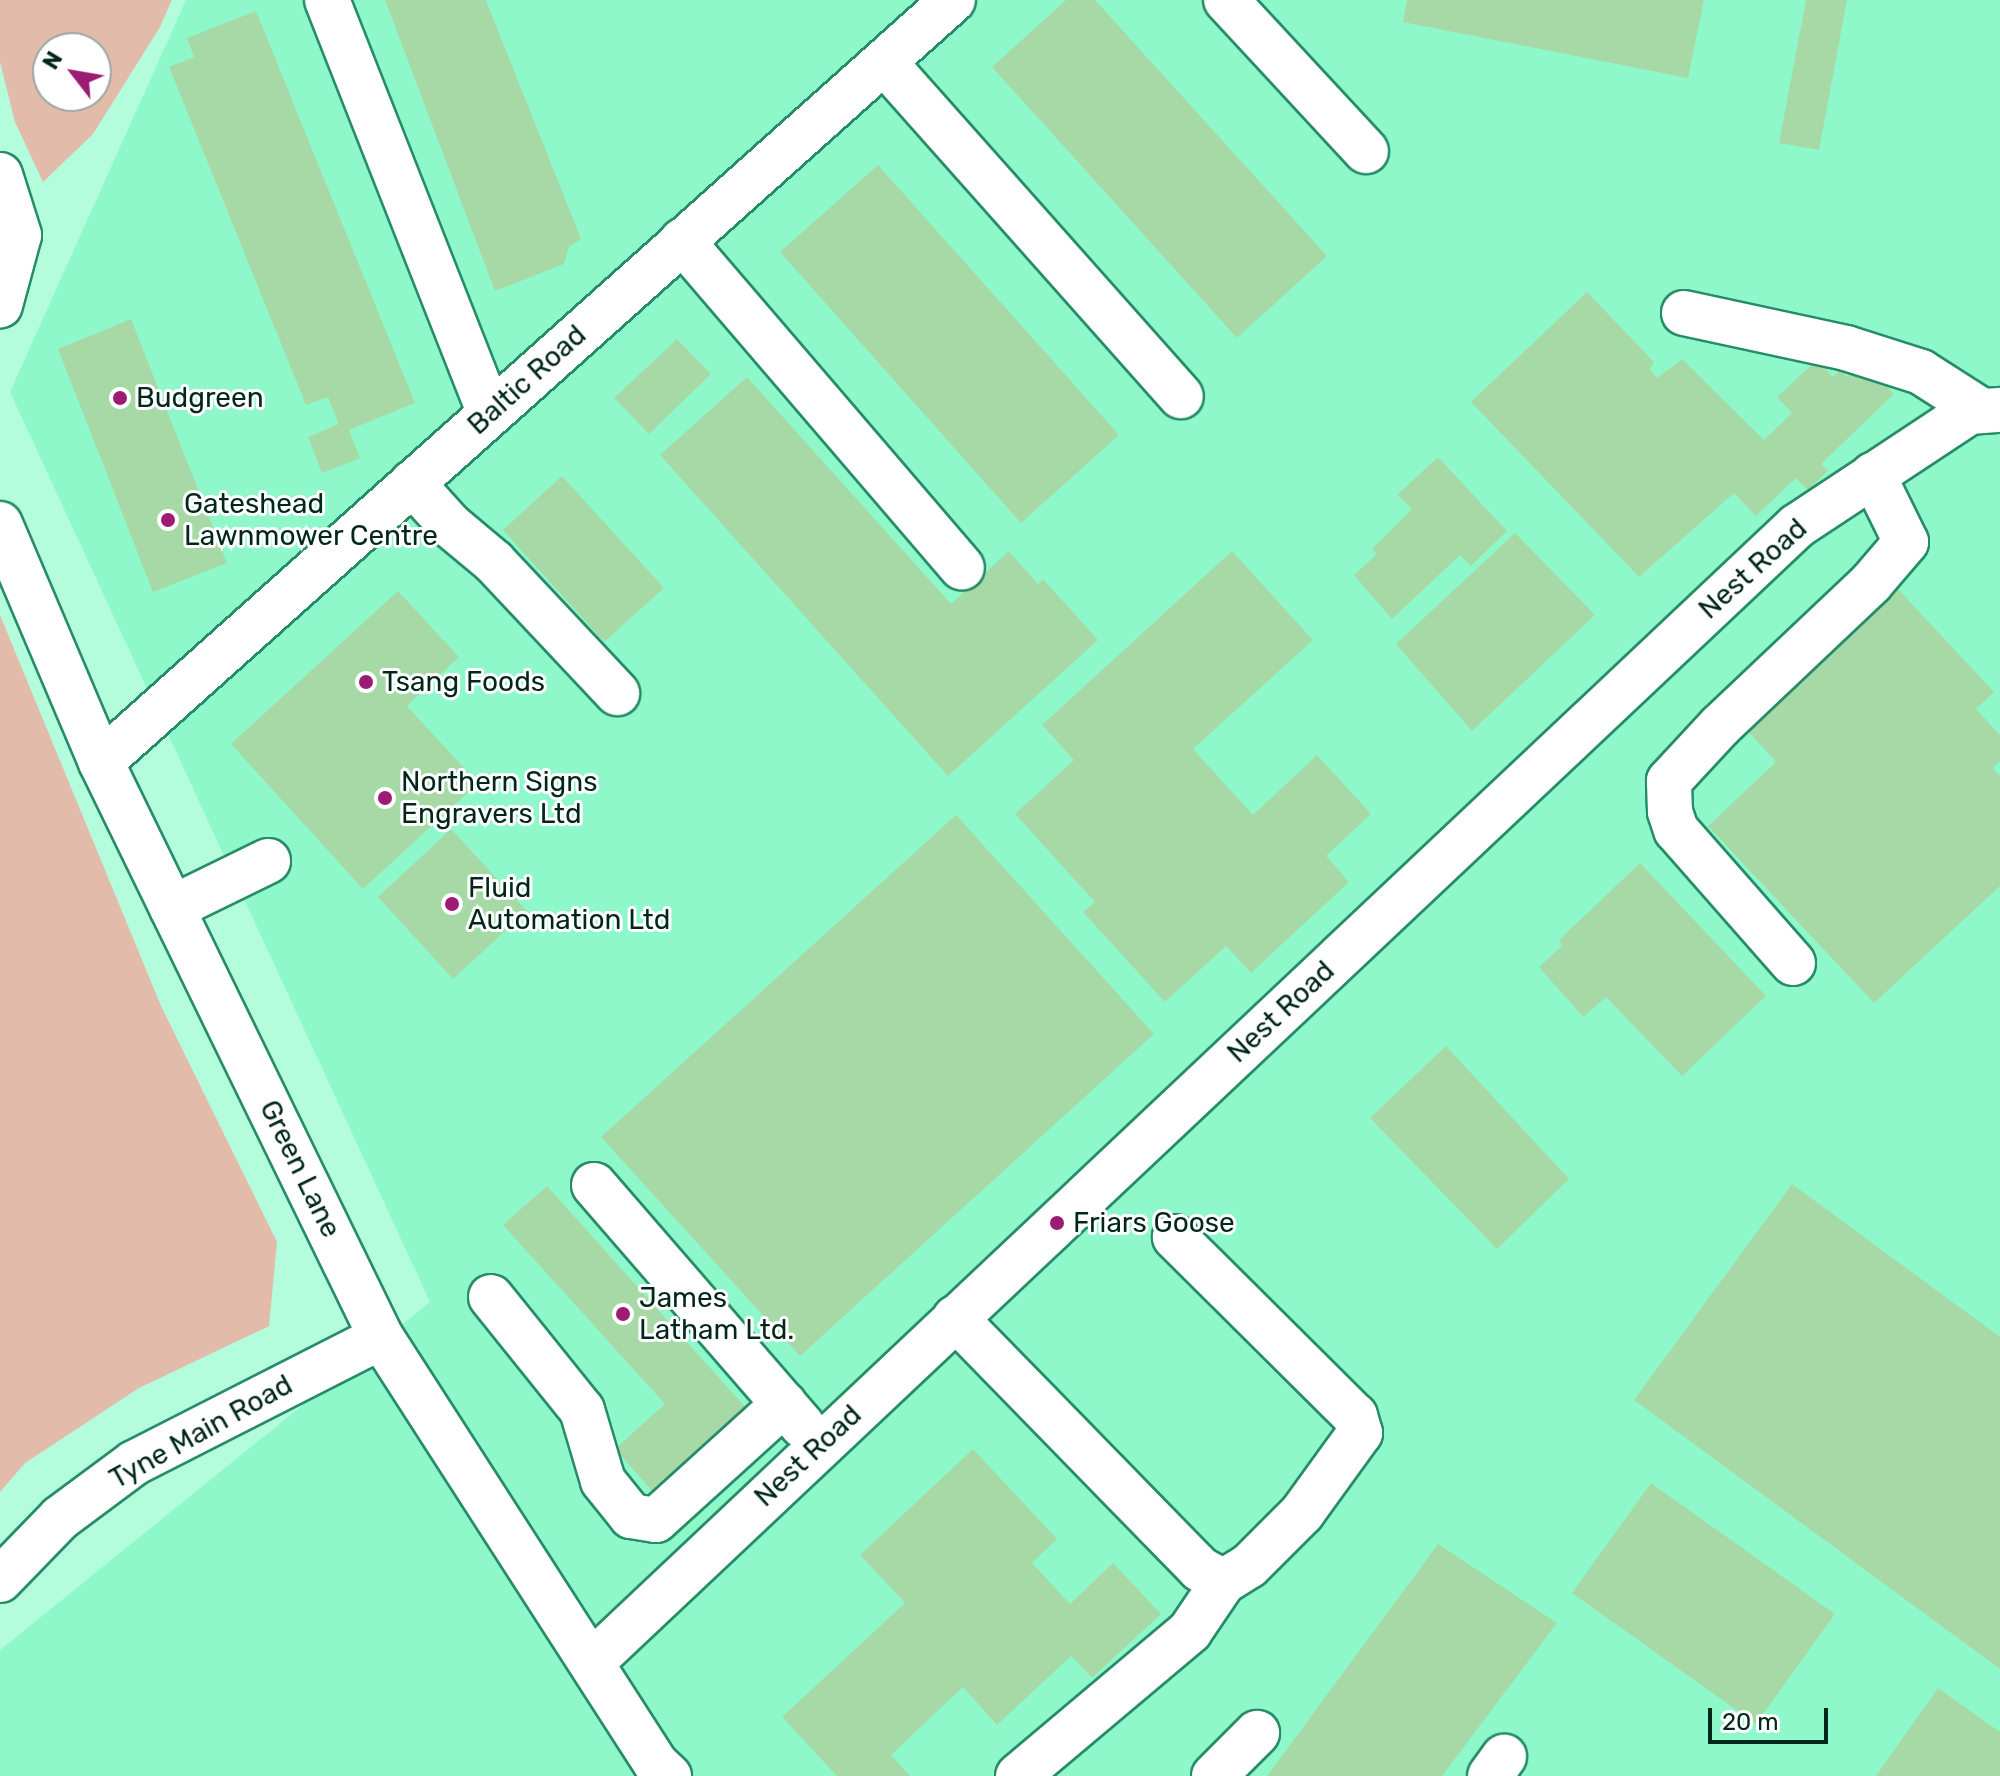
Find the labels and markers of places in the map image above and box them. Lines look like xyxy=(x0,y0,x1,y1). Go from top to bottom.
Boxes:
place label: Budgreen xyxy=(136,381,264,415)
marker: Budgreen xyxy=(111,389,129,407)
place label: Gateshead Lawnmower Centre xyxy=(184,487,438,553)
marker: Gateshead Lawnmower Centre xyxy=(159,511,177,529)
place label: Tsang Foods xyxy=(382,665,545,699)
marker: Tsang Foods xyxy=(357,673,375,691)
place label: Northern Signs Engravers Ltd xyxy=(401,765,597,831)
marker: Northern Signs Engravers Ltd xyxy=(376,789,394,807)
place label: Fluid Automation Ltd xyxy=(468,871,670,937)
marker: Fluid Automation Ltd xyxy=(443,895,461,913)
place label: Friars Goose xyxy=(1073,1206,1235,1240)
marker: Friars Goose xyxy=(1048,1214,1066,1232)
place label: James Latham Ltd. xyxy=(639,1281,794,1347)
marker: James Latham Ltd. xyxy=(614,1305,632,1323)

